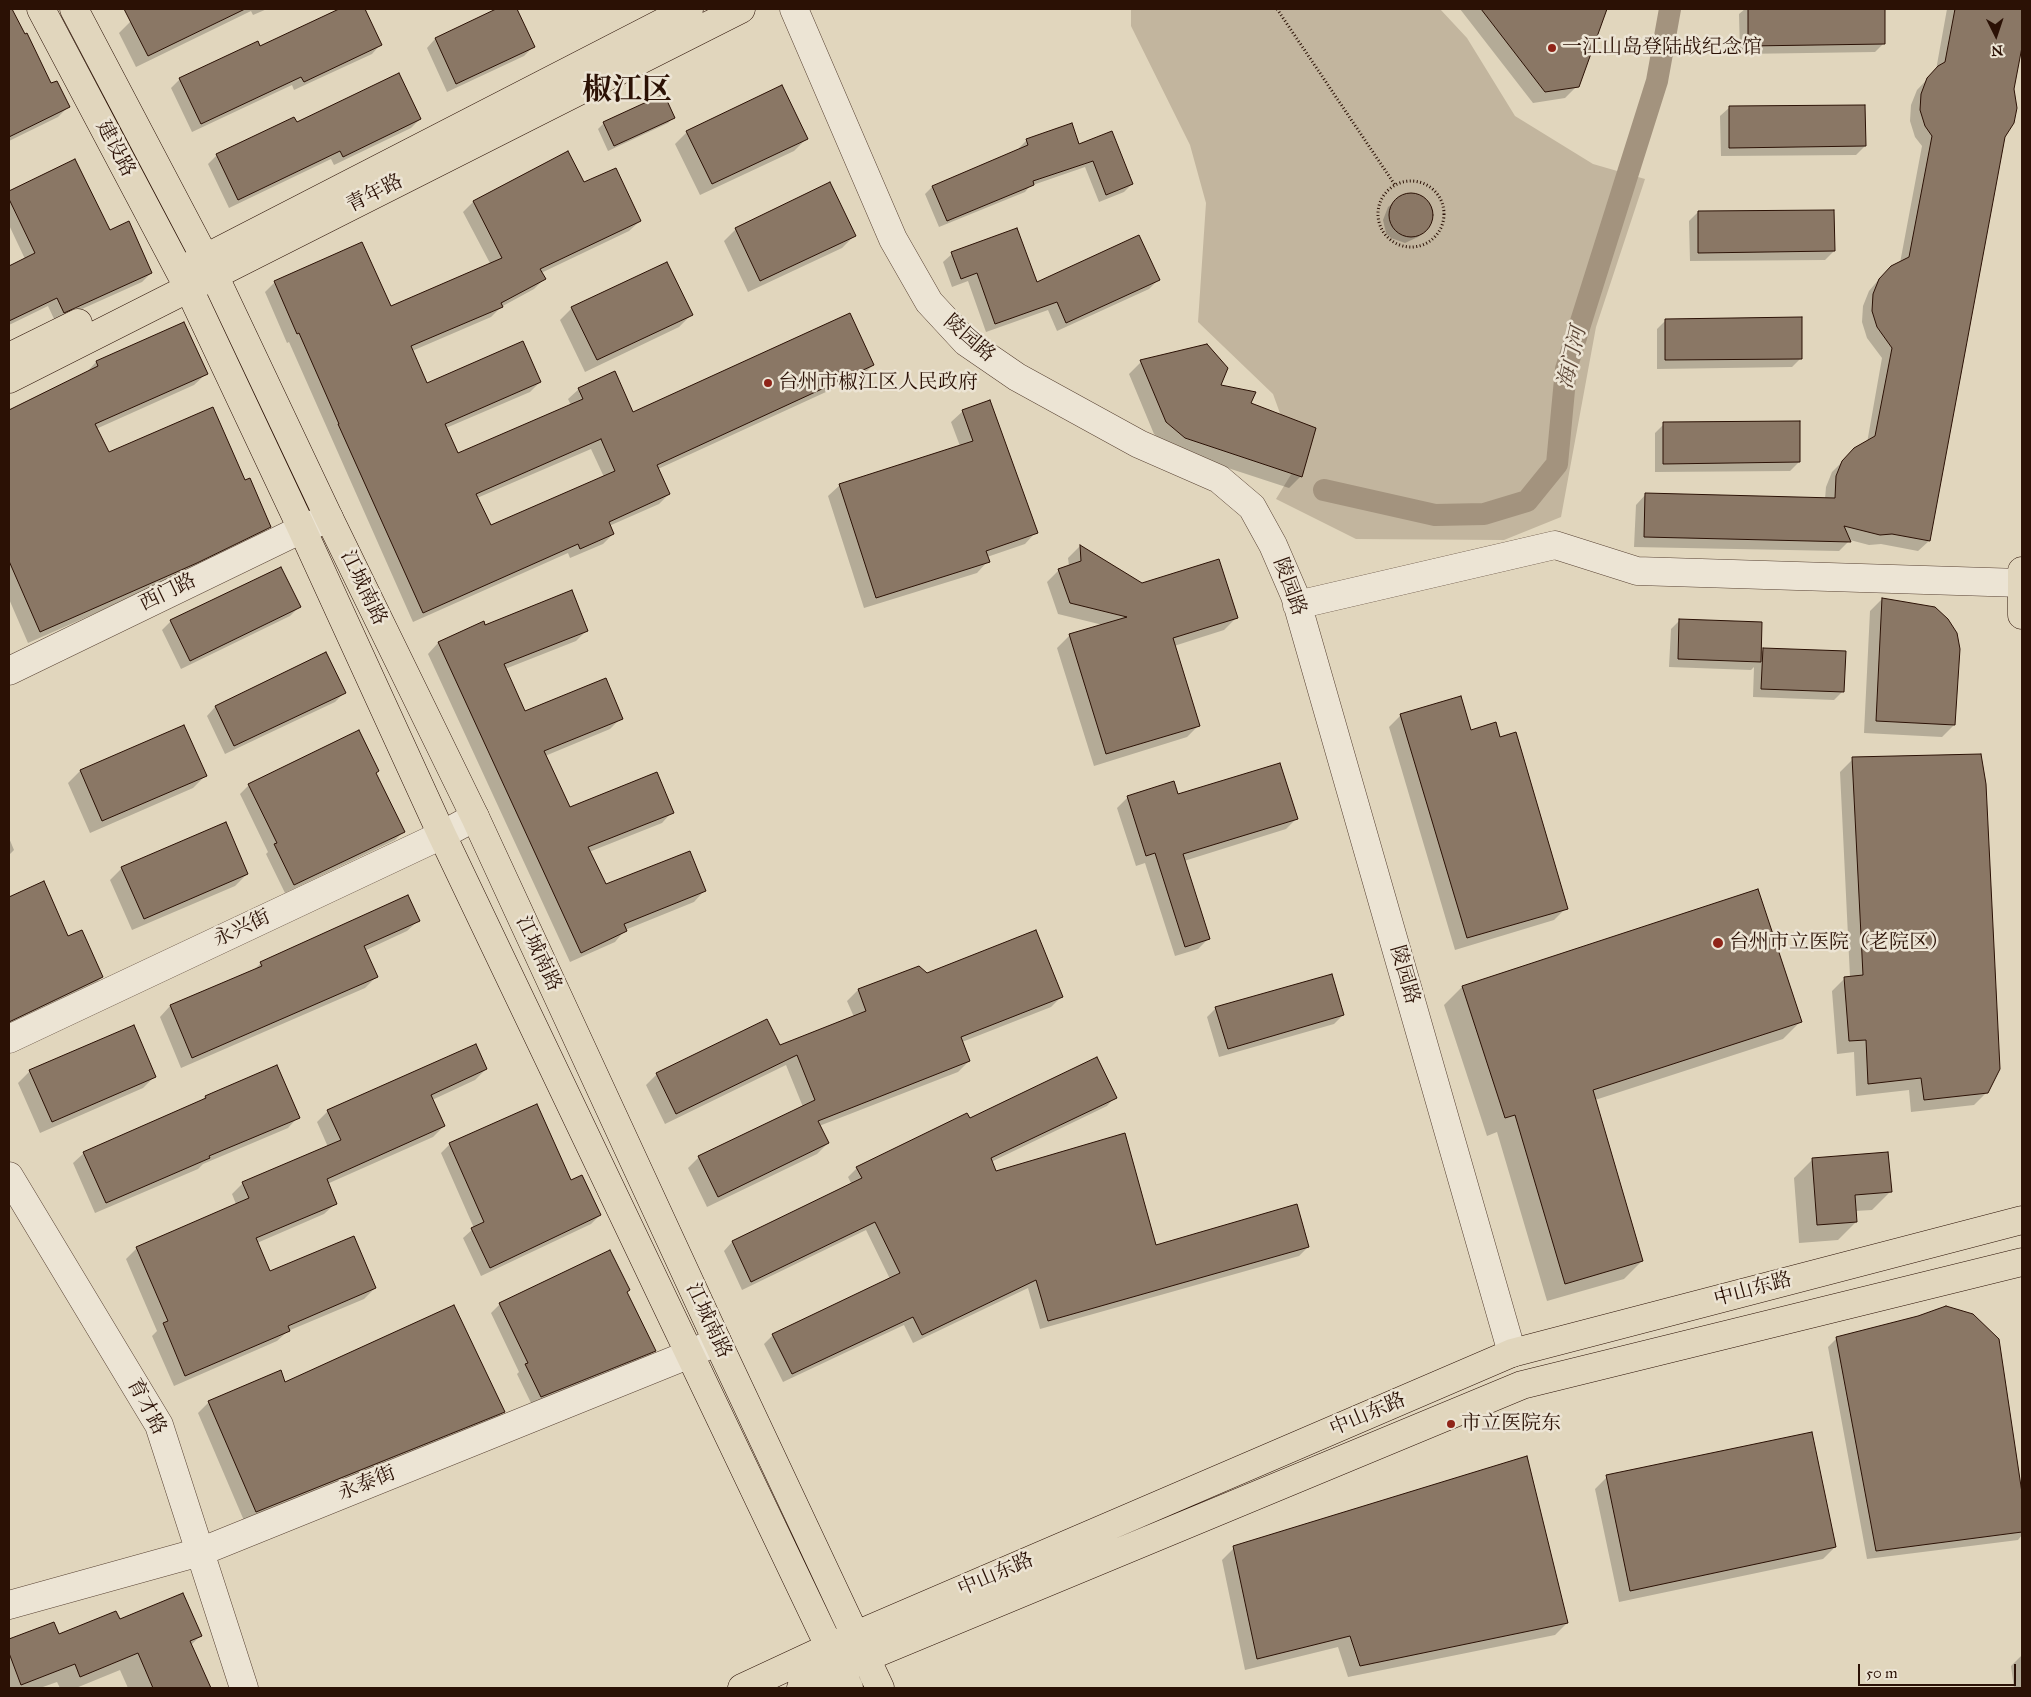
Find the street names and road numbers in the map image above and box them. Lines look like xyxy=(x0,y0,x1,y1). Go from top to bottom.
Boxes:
street label: 建设路 xyxy=(90,117,140,181)
street label: 青年路 xyxy=(343,170,407,218)
street label: 陵园路 xyxy=(938,310,1000,368)
street label: 江城南路 xyxy=(335,547,391,629)
street label: 陵园路 xyxy=(1267,555,1311,619)
street label: 西门路 xyxy=(136,569,200,617)
street label: 永兴街 xyxy=(210,905,274,953)
street label: 江城南路 xyxy=(510,913,566,995)
street label: 陵园路 xyxy=(1384,943,1424,1007)
street label: 中山东路 xyxy=(1711,1268,1795,1312)
street label: 江城南路 xyxy=(680,1280,736,1362)
street label: 育才路 xyxy=(121,1375,171,1439)
street label: 中山东路 xyxy=(1326,1388,1410,1442)
street label: 永泰街 xyxy=(335,1462,399,1506)
street label: 中山东路 xyxy=(954,1548,1038,1602)

